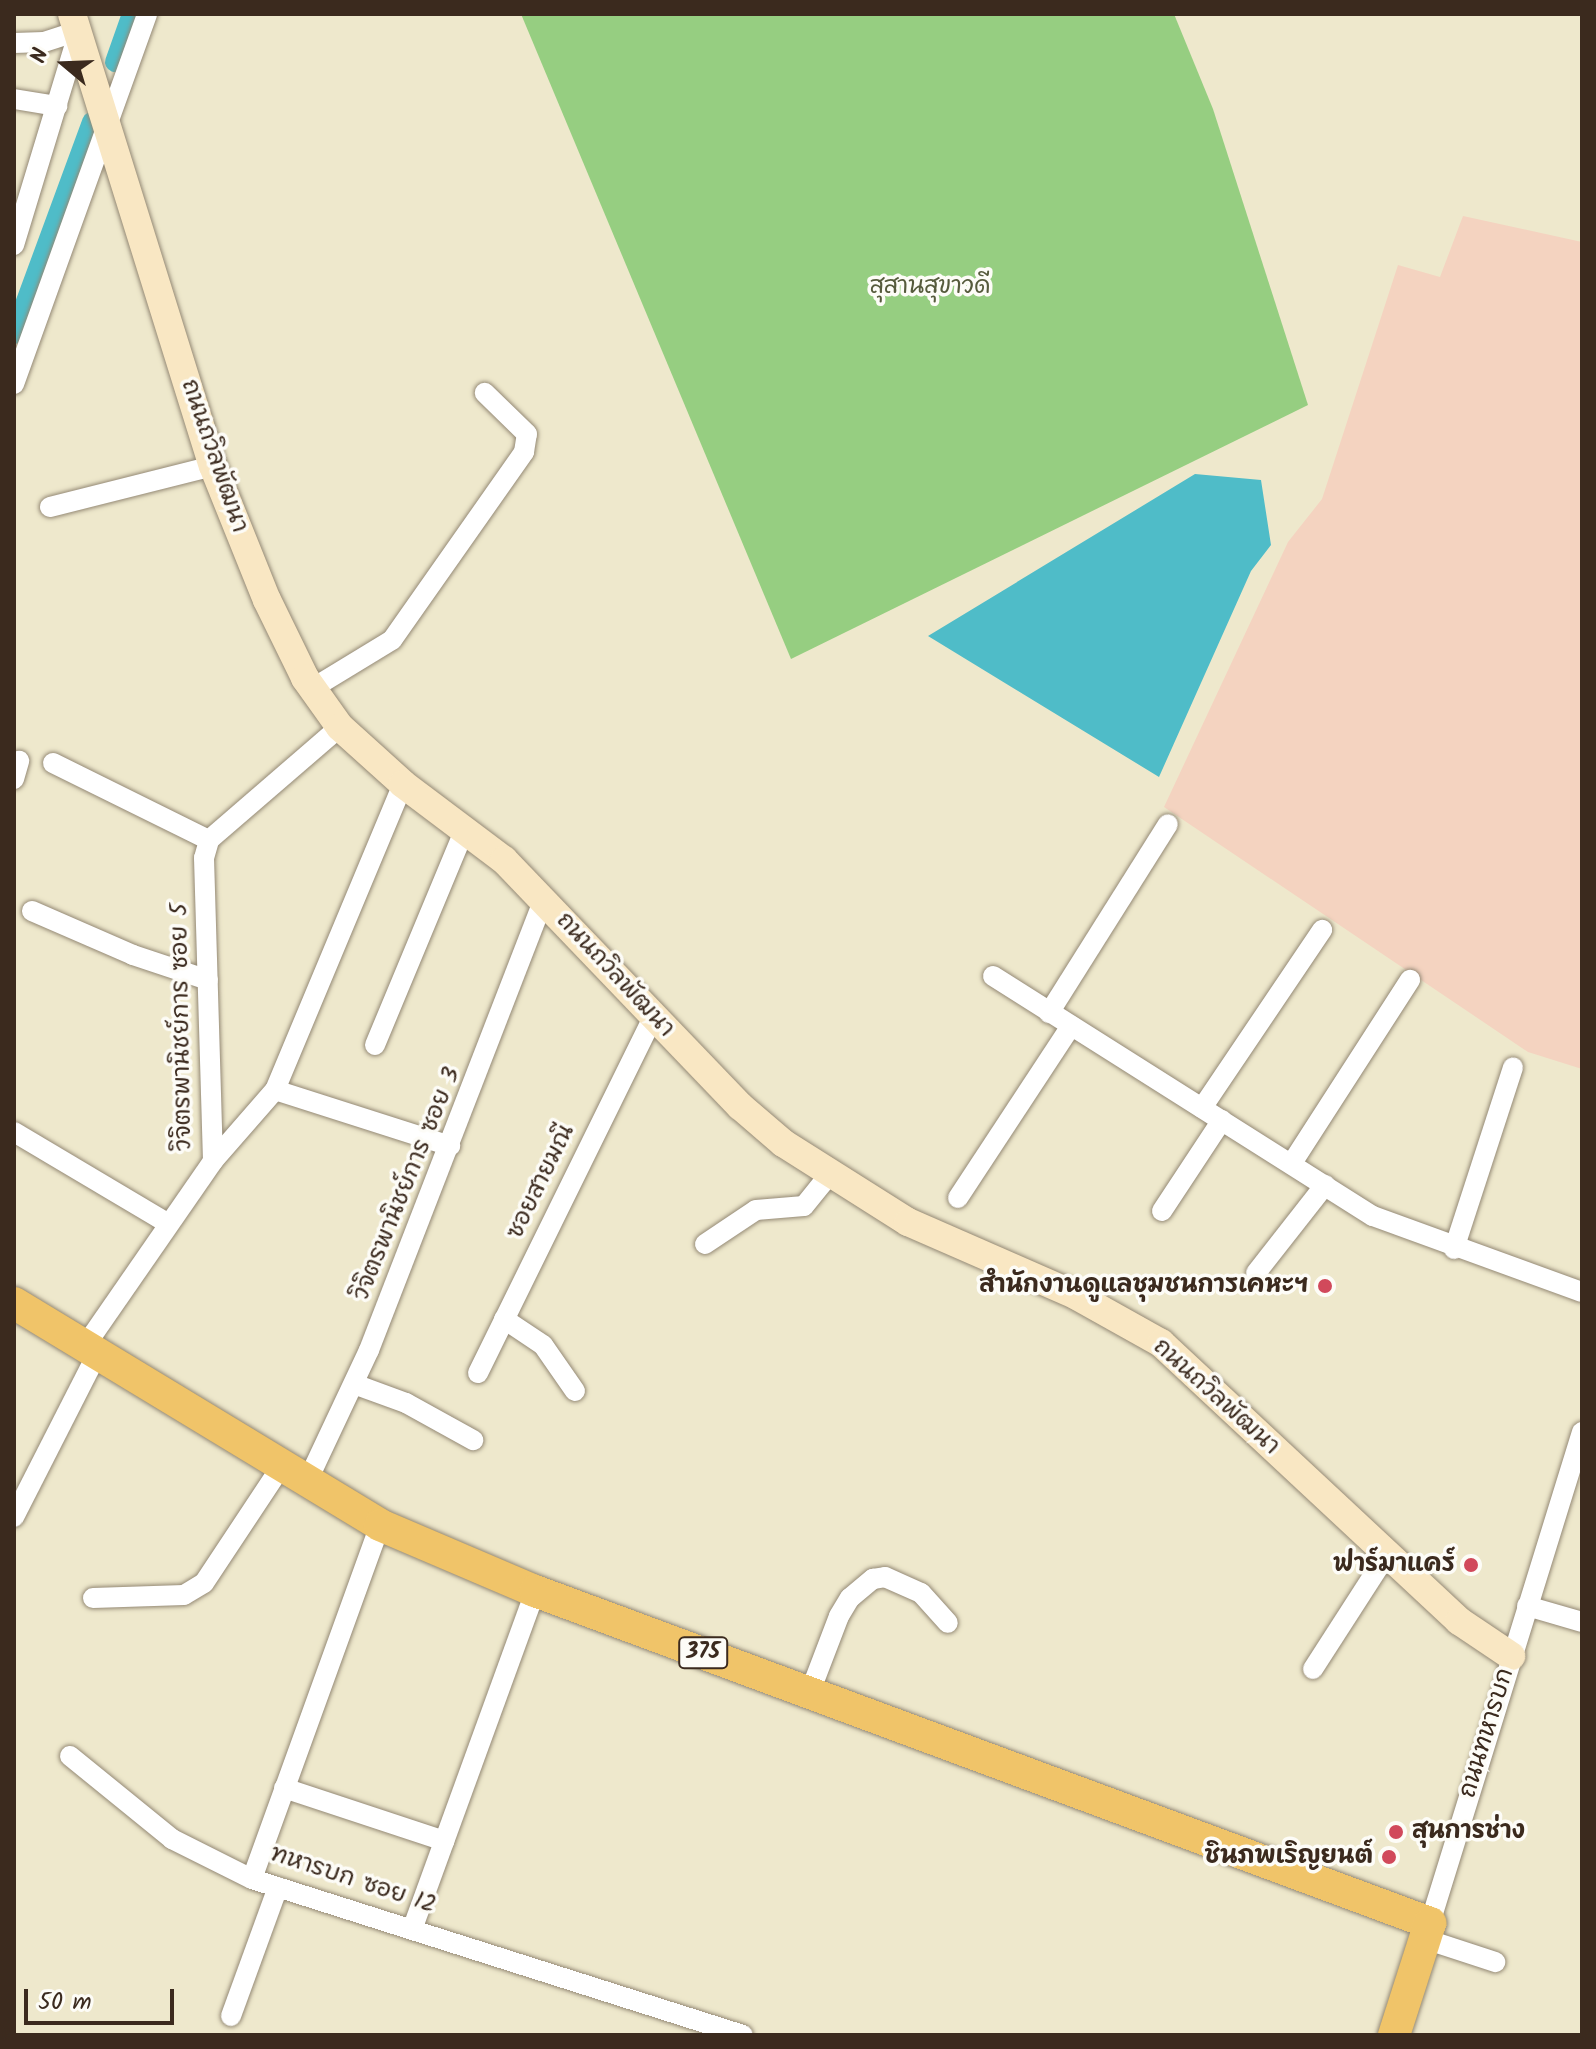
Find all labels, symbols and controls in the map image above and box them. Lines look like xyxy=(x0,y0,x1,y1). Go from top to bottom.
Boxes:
north arrow xyxy=(24,24,104,104)
text: N xyxy=(22,44,60,68)
park label: สุสานสุขาวดี xyxy=(870,273,990,301)
street label: ถนนถวิลพัฒนา xyxy=(174,376,254,536)
street label: วิจิตรพานิชย์การ ซอย 5 xyxy=(165,903,199,1151)
street label: ถนนถวิลพัฒนา xyxy=(550,907,680,1043)
street label: วิจิตรพานิชย์การ ซอย 3 xyxy=(347,1063,467,1305)
street label: ซอยสายมณี xyxy=(501,1120,581,1244)
place label: สำนักงานดูแลชุมชนการเคหะฯ xyxy=(979,1272,1309,1300)
marker: สำนักงานดูแลชุมชนการเคหะฯ xyxy=(1316,1277,1334,1295)
street label: ถนนถวิลพัฒนา xyxy=(1147,1333,1285,1461)
place label: ฟาร์มาแคร์ xyxy=(1333,1551,1455,1579)
marker: ฟาร์มาแคร์ xyxy=(1462,1556,1480,1574)
road number: 375 xyxy=(677,1635,729,1671)
street label: ถนนทหารบก xyxy=(1454,1665,1520,1801)
place label: สุนการช่าง xyxy=(1412,1818,1525,1846)
marker: สุนการช่าง xyxy=(1387,1823,1405,1841)
street label: ทหารบก ซอย 12 xyxy=(266,1840,440,1920)
place label: ชินภพเริญยนต์ xyxy=(1204,1843,1373,1871)
marker: ชินภพเริญยนต์ xyxy=(1380,1848,1398,1866)
scale bar xyxy=(28,1973,178,2023)
text: 50 m xyxy=(38,1983,92,2022)

